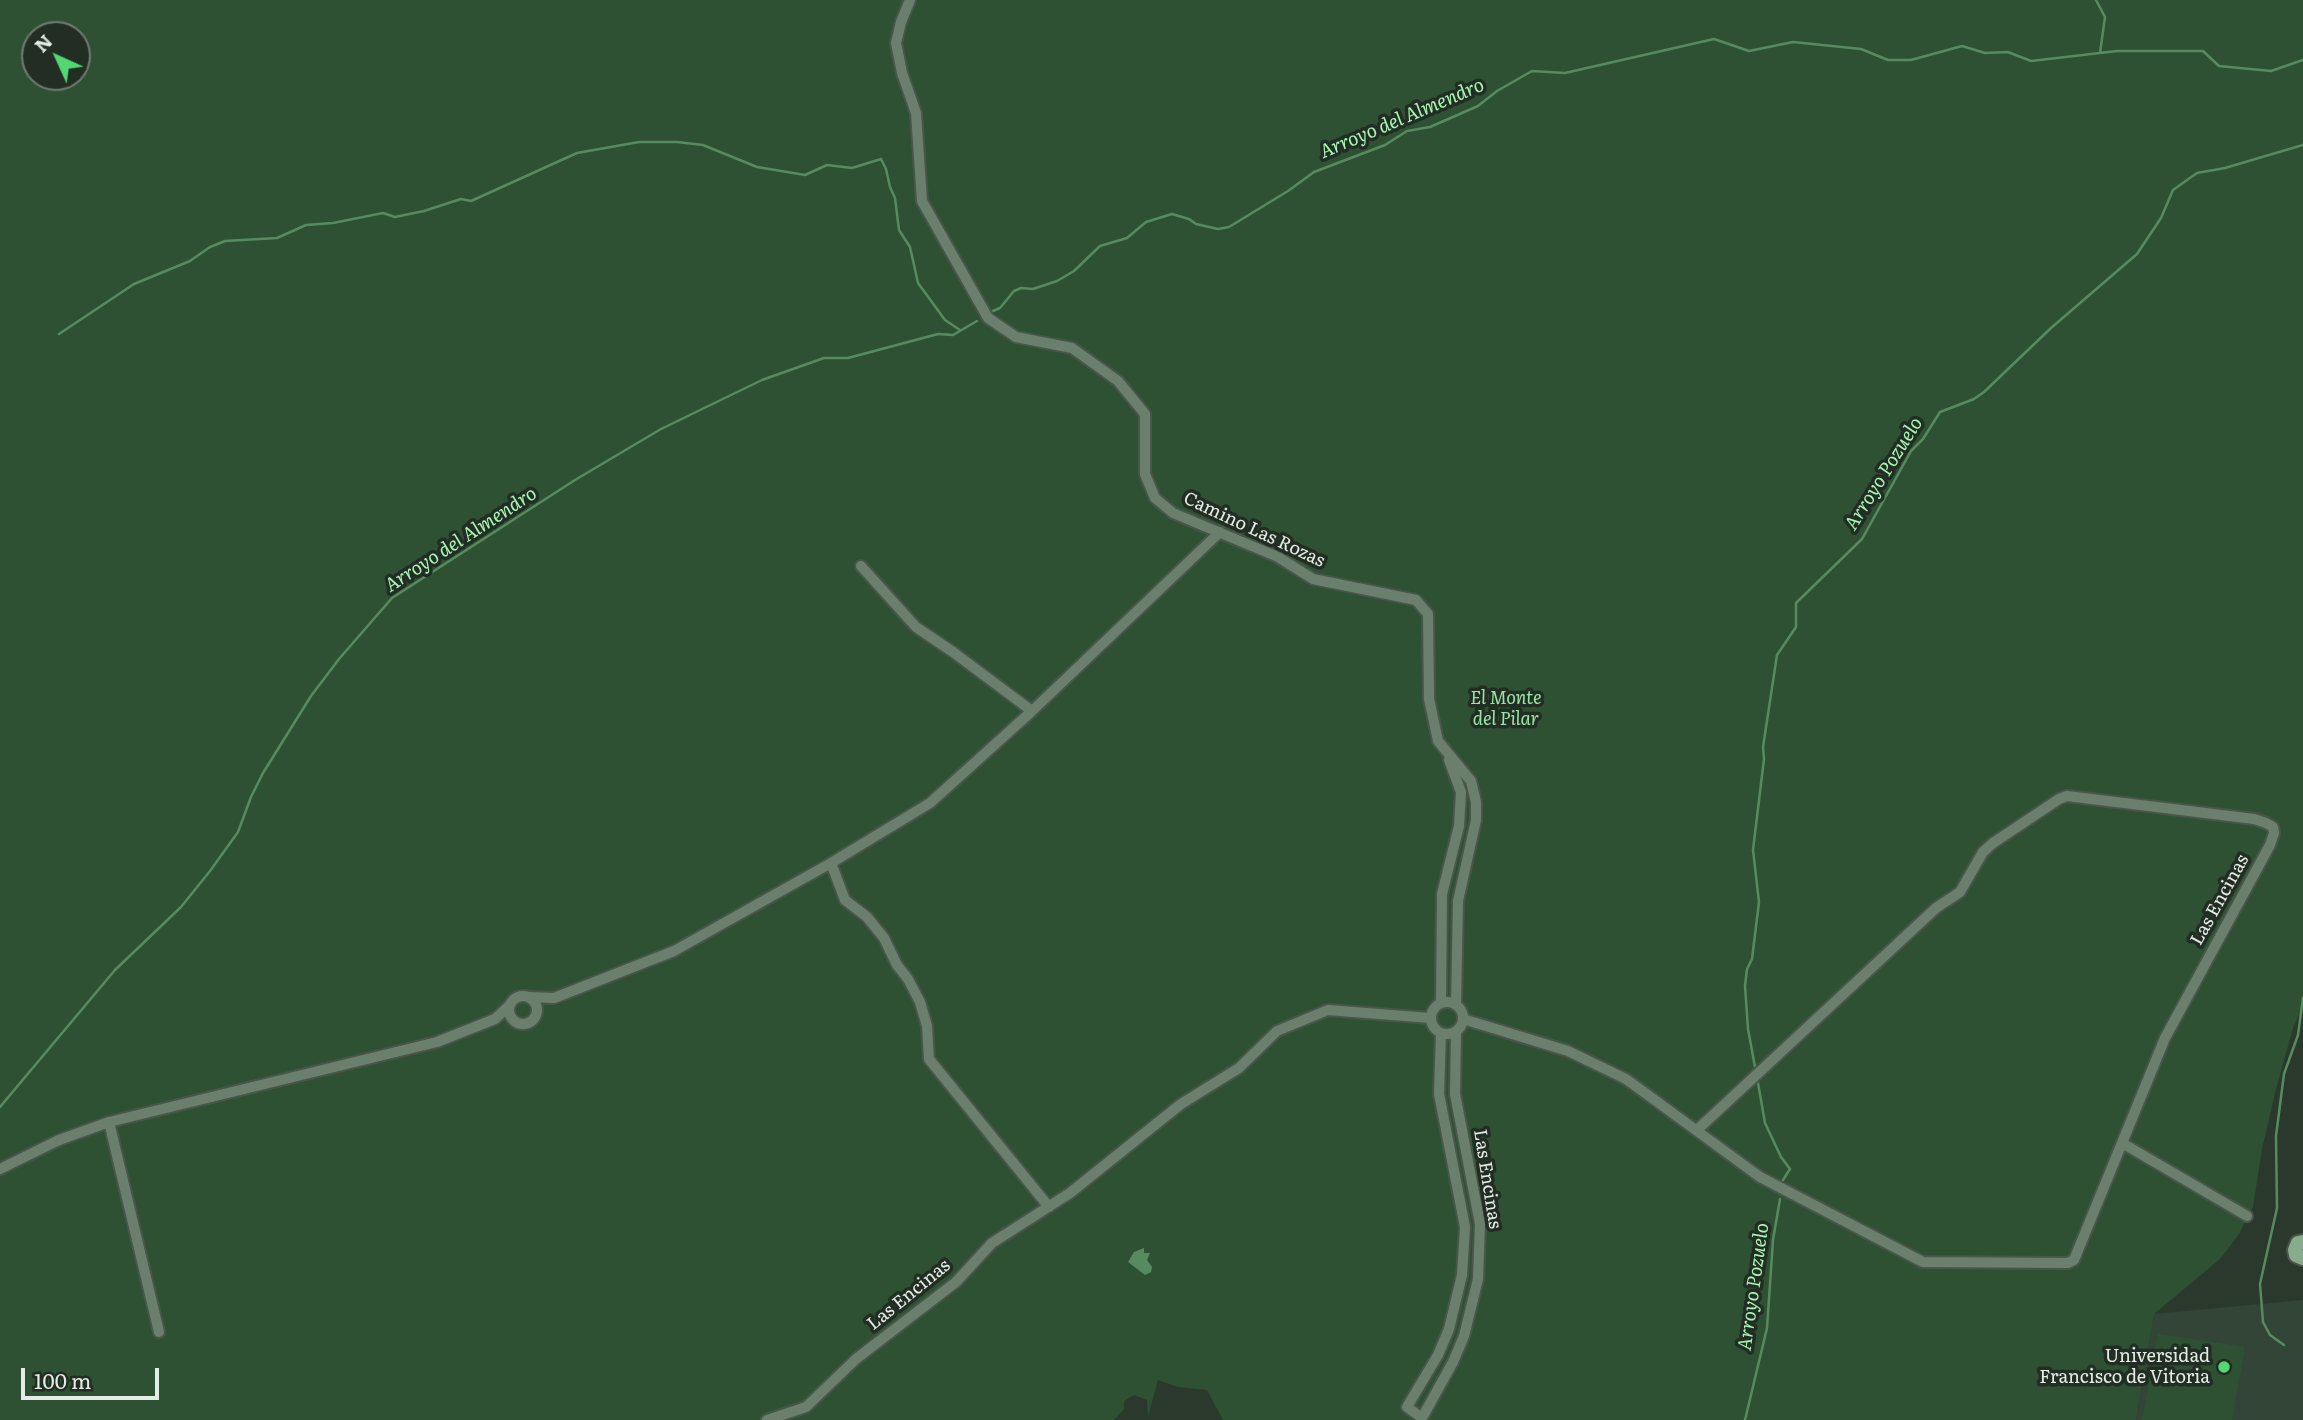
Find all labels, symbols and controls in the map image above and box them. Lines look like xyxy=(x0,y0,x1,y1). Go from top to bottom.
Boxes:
north arrow xyxy=(21,21,91,91)
text: N xyxy=(27,27,58,58)
water label: Arroyo del Almendro xyxy=(1316,74,1488,164)
water label: Arroyo Pozuelo xyxy=(1840,413,1928,535)
water label: Arroyo del Almendro xyxy=(381,482,541,598)
street label: Camino Las Rozas xyxy=(1180,488,1328,572)
park label: El Monte del Pilar xyxy=(1470,688,1542,730)
street label: Las Encinas xyxy=(2186,851,2254,949)
street label: Las Encinas xyxy=(1468,1128,1506,1230)
water label: Arroyo Pozuelo xyxy=(1734,1222,1774,1352)
street label: Las Encinas xyxy=(863,1255,955,1335)
place label: Universidad Francisco de Vitoria xyxy=(2039,1346,2210,1388)
scale bar xyxy=(24,1354,163,1398)
marker: Universidad Francisco de Vitoria xyxy=(2216,1359,2232,1375)
text: 100 m xyxy=(34,1364,91,1395)

